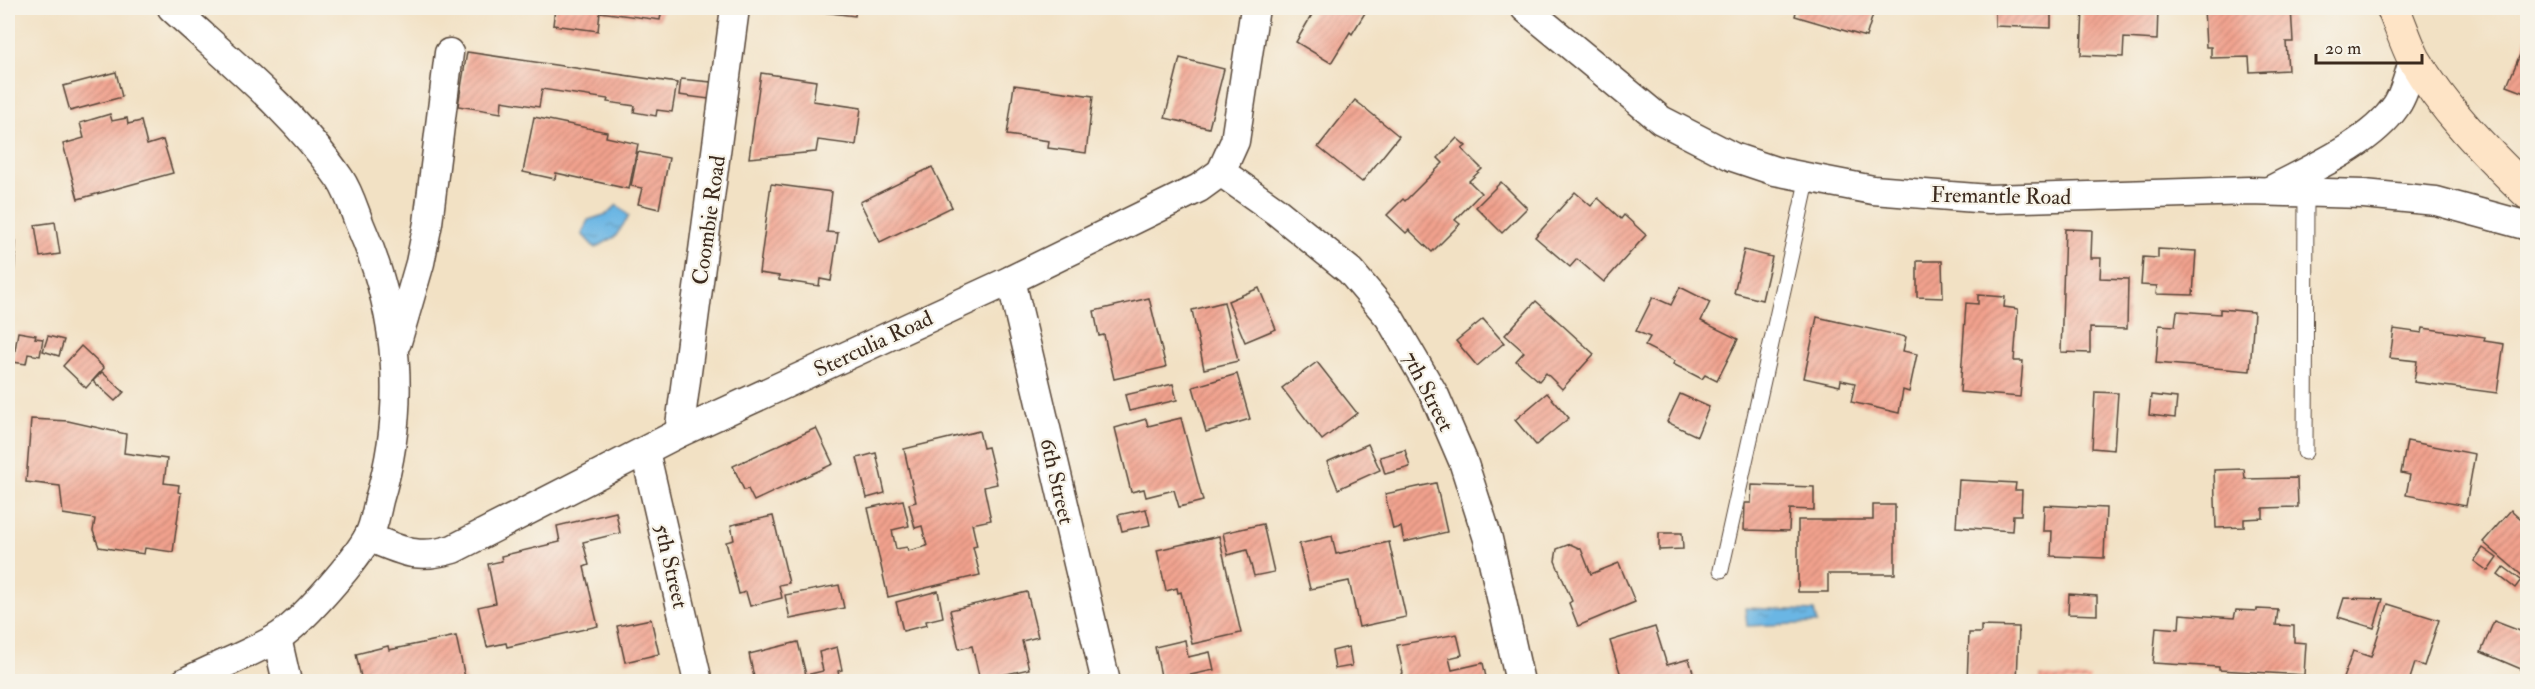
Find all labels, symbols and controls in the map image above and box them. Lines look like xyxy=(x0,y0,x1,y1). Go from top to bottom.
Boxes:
scale bar xyxy=(2316,27,2422,65)
text: 20 m xyxy=(2325,37,2361,60)
street label: Coombie Road xyxy=(686,153,732,287)
street label: Fremantle Road xyxy=(1931,181,2072,211)
street label: Sterculia Road xyxy=(809,304,938,384)
street label: 7th Street xyxy=(1396,347,1460,436)
street label: 6th Street xyxy=(1034,435,1080,527)
street label: 5th Street xyxy=(648,521,694,611)

